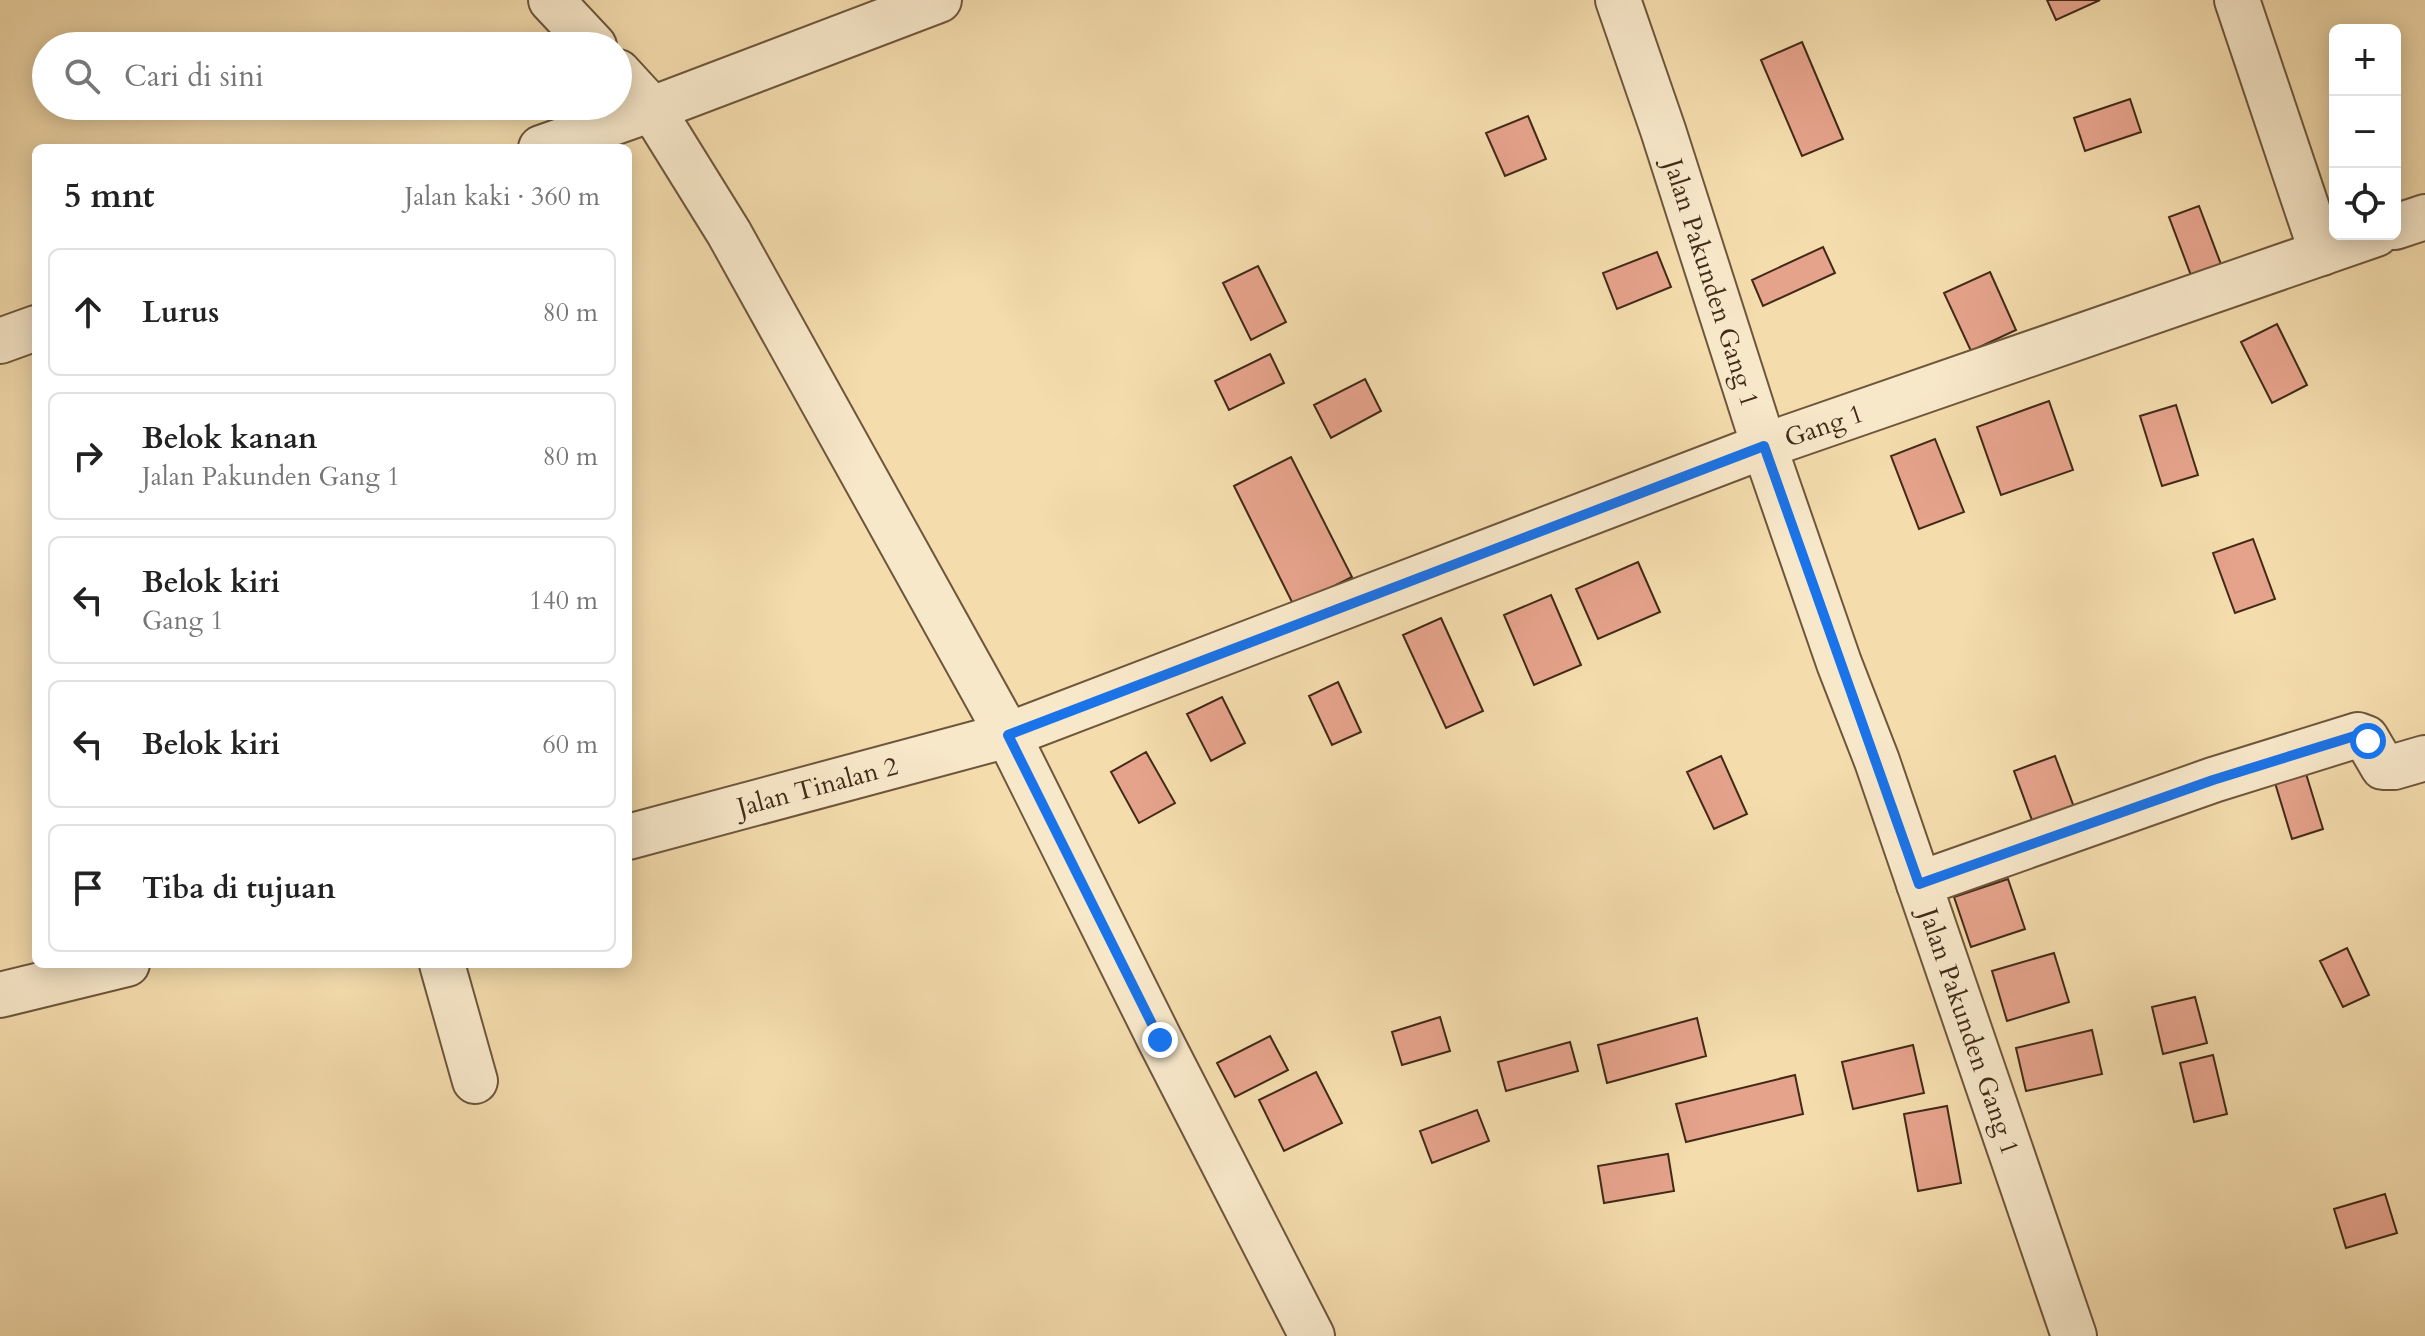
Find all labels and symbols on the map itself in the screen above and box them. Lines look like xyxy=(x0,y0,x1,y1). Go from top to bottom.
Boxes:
street label: Jalan Pakunden Gang 1 xyxy=(1654,151,1767,411)
street label: Gang 1 xyxy=(1780,396,1868,456)
route start xyxy=(2350,723,2386,759)
street label: Jalan Tinalan 2 xyxy=(729,748,902,826)
street label: Jalan Pakunden Gang 1 xyxy=(1910,900,2028,1160)
route end xyxy=(1142,1022,1178,1058)

